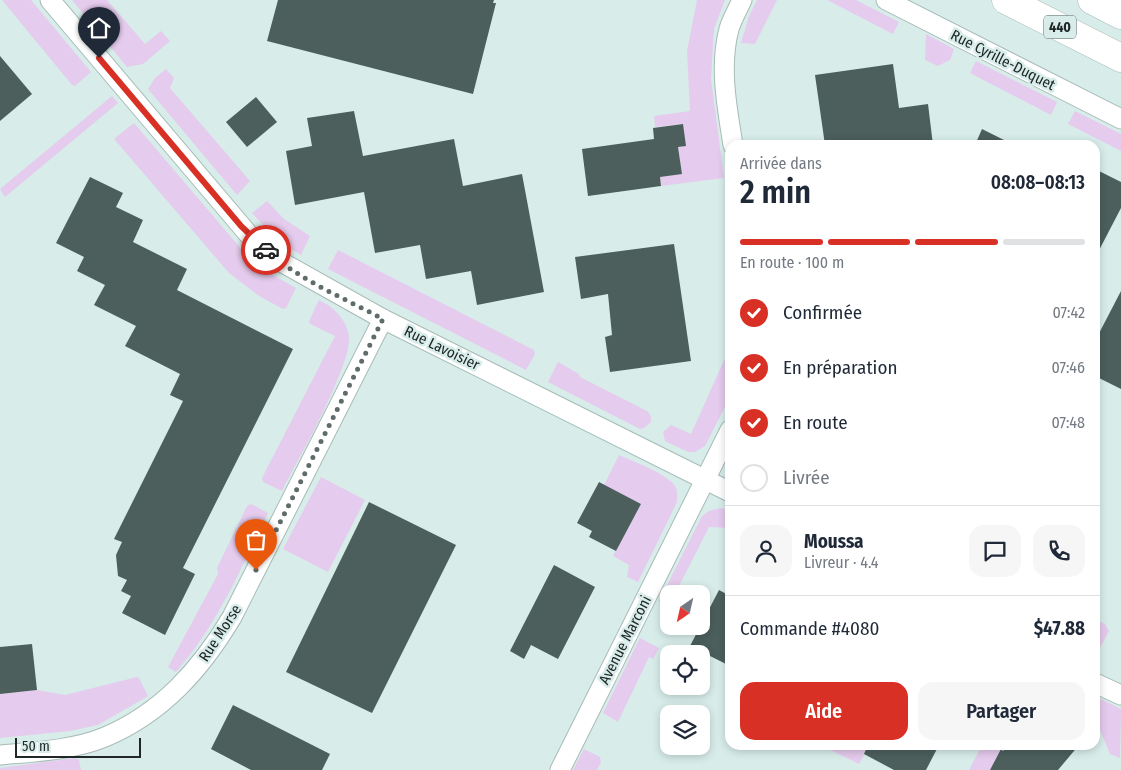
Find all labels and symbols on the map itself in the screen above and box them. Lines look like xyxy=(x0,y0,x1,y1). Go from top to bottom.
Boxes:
pin xyxy=(78,7,120,58)
road number: 440 xyxy=(1044,16,1076,38)
street label: Rue Cyrille-Duquet xyxy=(948,26,1058,94)
courier xyxy=(241,225,291,275)
street label: Rue Lavoisier xyxy=(401,322,483,374)
pin xyxy=(235,519,277,570)
north arrow xyxy=(660,585,710,635)
street label: Avenue Marconi xyxy=(595,593,655,687)
street label: Rue Morse xyxy=(195,601,245,665)
scale bar xyxy=(15,735,141,758)

